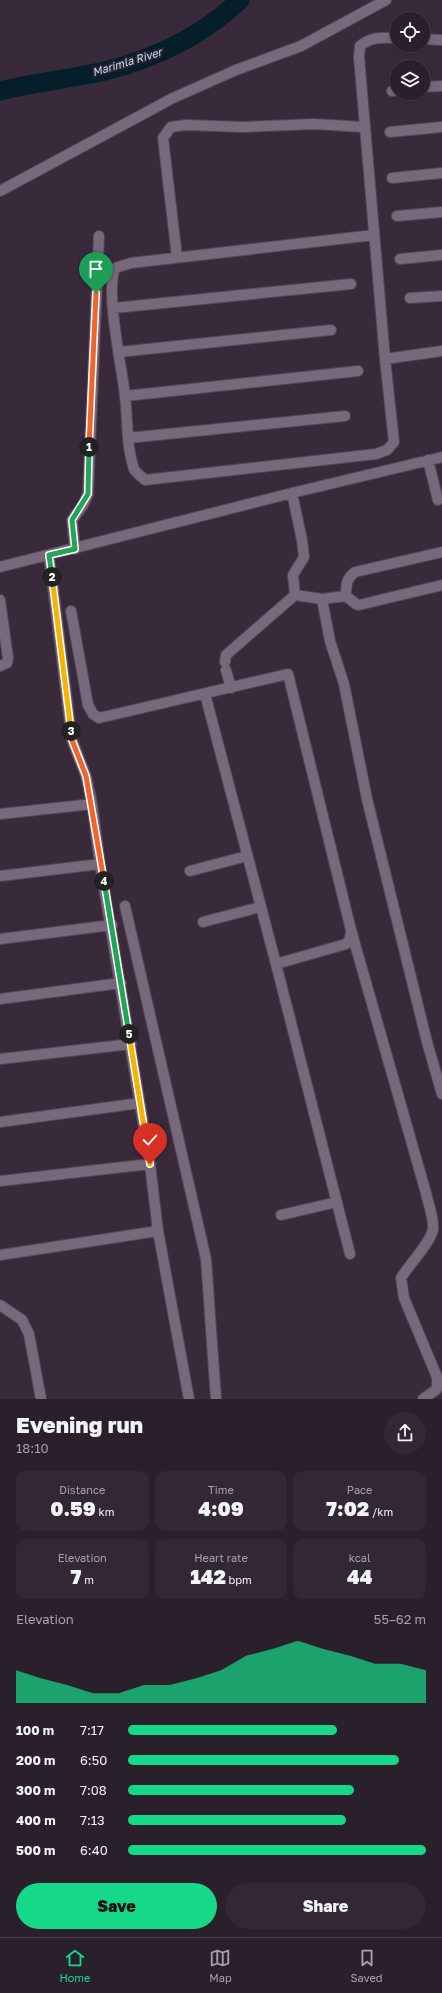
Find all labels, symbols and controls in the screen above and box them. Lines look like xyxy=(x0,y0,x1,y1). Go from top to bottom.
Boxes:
map controls xyxy=(390,12,430,100)
button: locate xyxy=(390,12,430,52)
water label: Marimla River xyxy=(90,44,165,78)
button: layers xyxy=(390,60,430,100)
pin xyxy=(79,252,113,293)
icon: arrive xyxy=(85,258,107,280)
pin: 1 xyxy=(79,437,99,457)
text: 1 xyxy=(86,440,92,453)
pin: 2 xyxy=(42,567,62,587)
text: 2 xyxy=(49,570,55,583)
pin: 3 xyxy=(61,721,81,741)
text: 3 xyxy=(68,724,74,737)
pin: 4 xyxy=(94,871,114,891)
text: 4 xyxy=(101,874,107,887)
pin: 5 xyxy=(119,1024,139,1044)
text: 5 xyxy=(126,1027,132,1040)
pin xyxy=(133,1123,167,1164)
icon: check xyxy=(139,1129,161,1151)
text: Evening run xyxy=(16,1411,143,1438)
button: share xyxy=(384,1412,426,1454)
text: 18:10 xyxy=(16,1440,49,1456)
text: Distance xyxy=(59,1483,105,1496)
text: Time xyxy=(208,1483,234,1496)
text: Pace xyxy=(347,1483,373,1496)
text: 0.59 xyxy=(50,1496,96,1520)
text: 4:09 xyxy=(198,1496,244,1520)
text: 7:02 xyxy=(326,1496,369,1520)
text: km xyxy=(96,1505,114,1518)
text: /km xyxy=(369,1505,393,1518)
text: Elevation xyxy=(58,1551,107,1564)
text: Heart rate xyxy=(194,1551,248,1564)
text: kcal xyxy=(349,1551,371,1564)
text: 7 xyxy=(71,1564,82,1588)
text: 142 xyxy=(190,1564,226,1588)
text: 44 xyxy=(347,1564,372,1588)
text: m xyxy=(82,1573,94,1586)
text: bpm xyxy=(226,1573,252,1586)
text: Elevation xyxy=(16,1611,74,1627)
text: 55–62 m xyxy=(374,1611,426,1627)
text: 100 m xyxy=(16,1722,54,1738)
text: 7:17 xyxy=(80,1722,104,1738)
text: 200 m xyxy=(16,1752,55,1768)
text: 6:50 xyxy=(80,1752,107,1768)
text: 300 m xyxy=(16,1782,55,1798)
text: 7:08 xyxy=(80,1782,107,1798)
text: 400 m xyxy=(16,1812,56,1828)
text: 7:13 xyxy=(80,1812,105,1828)
text: 500 m xyxy=(16,1842,55,1858)
text: 6:40 xyxy=(80,1842,108,1858)
button: Save xyxy=(16,1883,217,1929)
button: Share xyxy=(225,1883,426,1929)
tab: Home xyxy=(59,1947,90,1984)
tab: Map xyxy=(209,1947,232,1984)
tab: Saved xyxy=(350,1947,383,1984)

